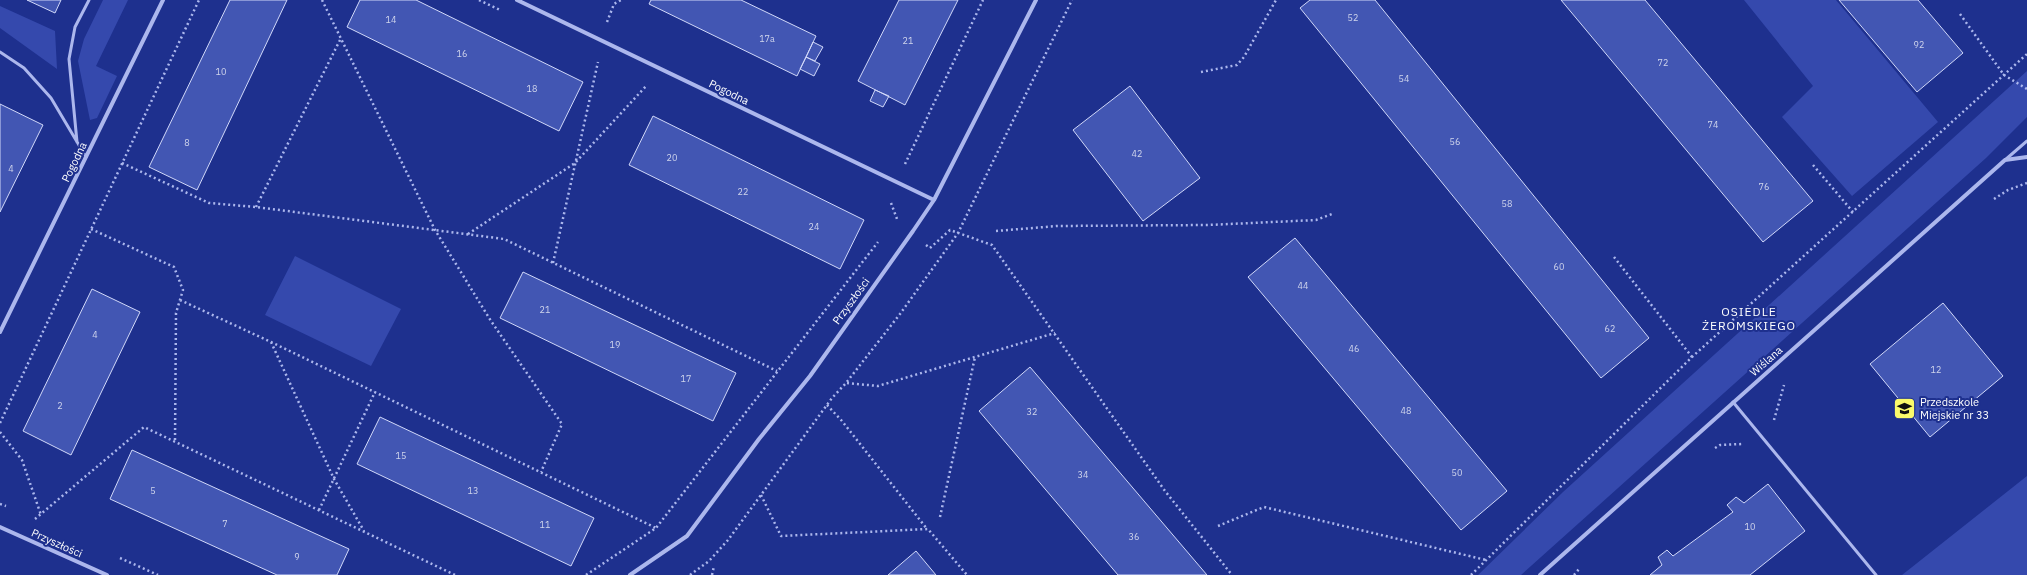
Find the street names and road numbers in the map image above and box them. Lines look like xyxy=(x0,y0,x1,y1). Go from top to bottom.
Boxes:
street label: Pogodna xyxy=(707,76,752,108)
street label: Pogodna xyxy=(58,139,90,184)
street label: Przyszłości xyxy=(829,275,873,327)
street label: Wiślana xyxy=(1747,343,1785,379)
street label: Przyszłości xyxy=(29,526,85,560)

